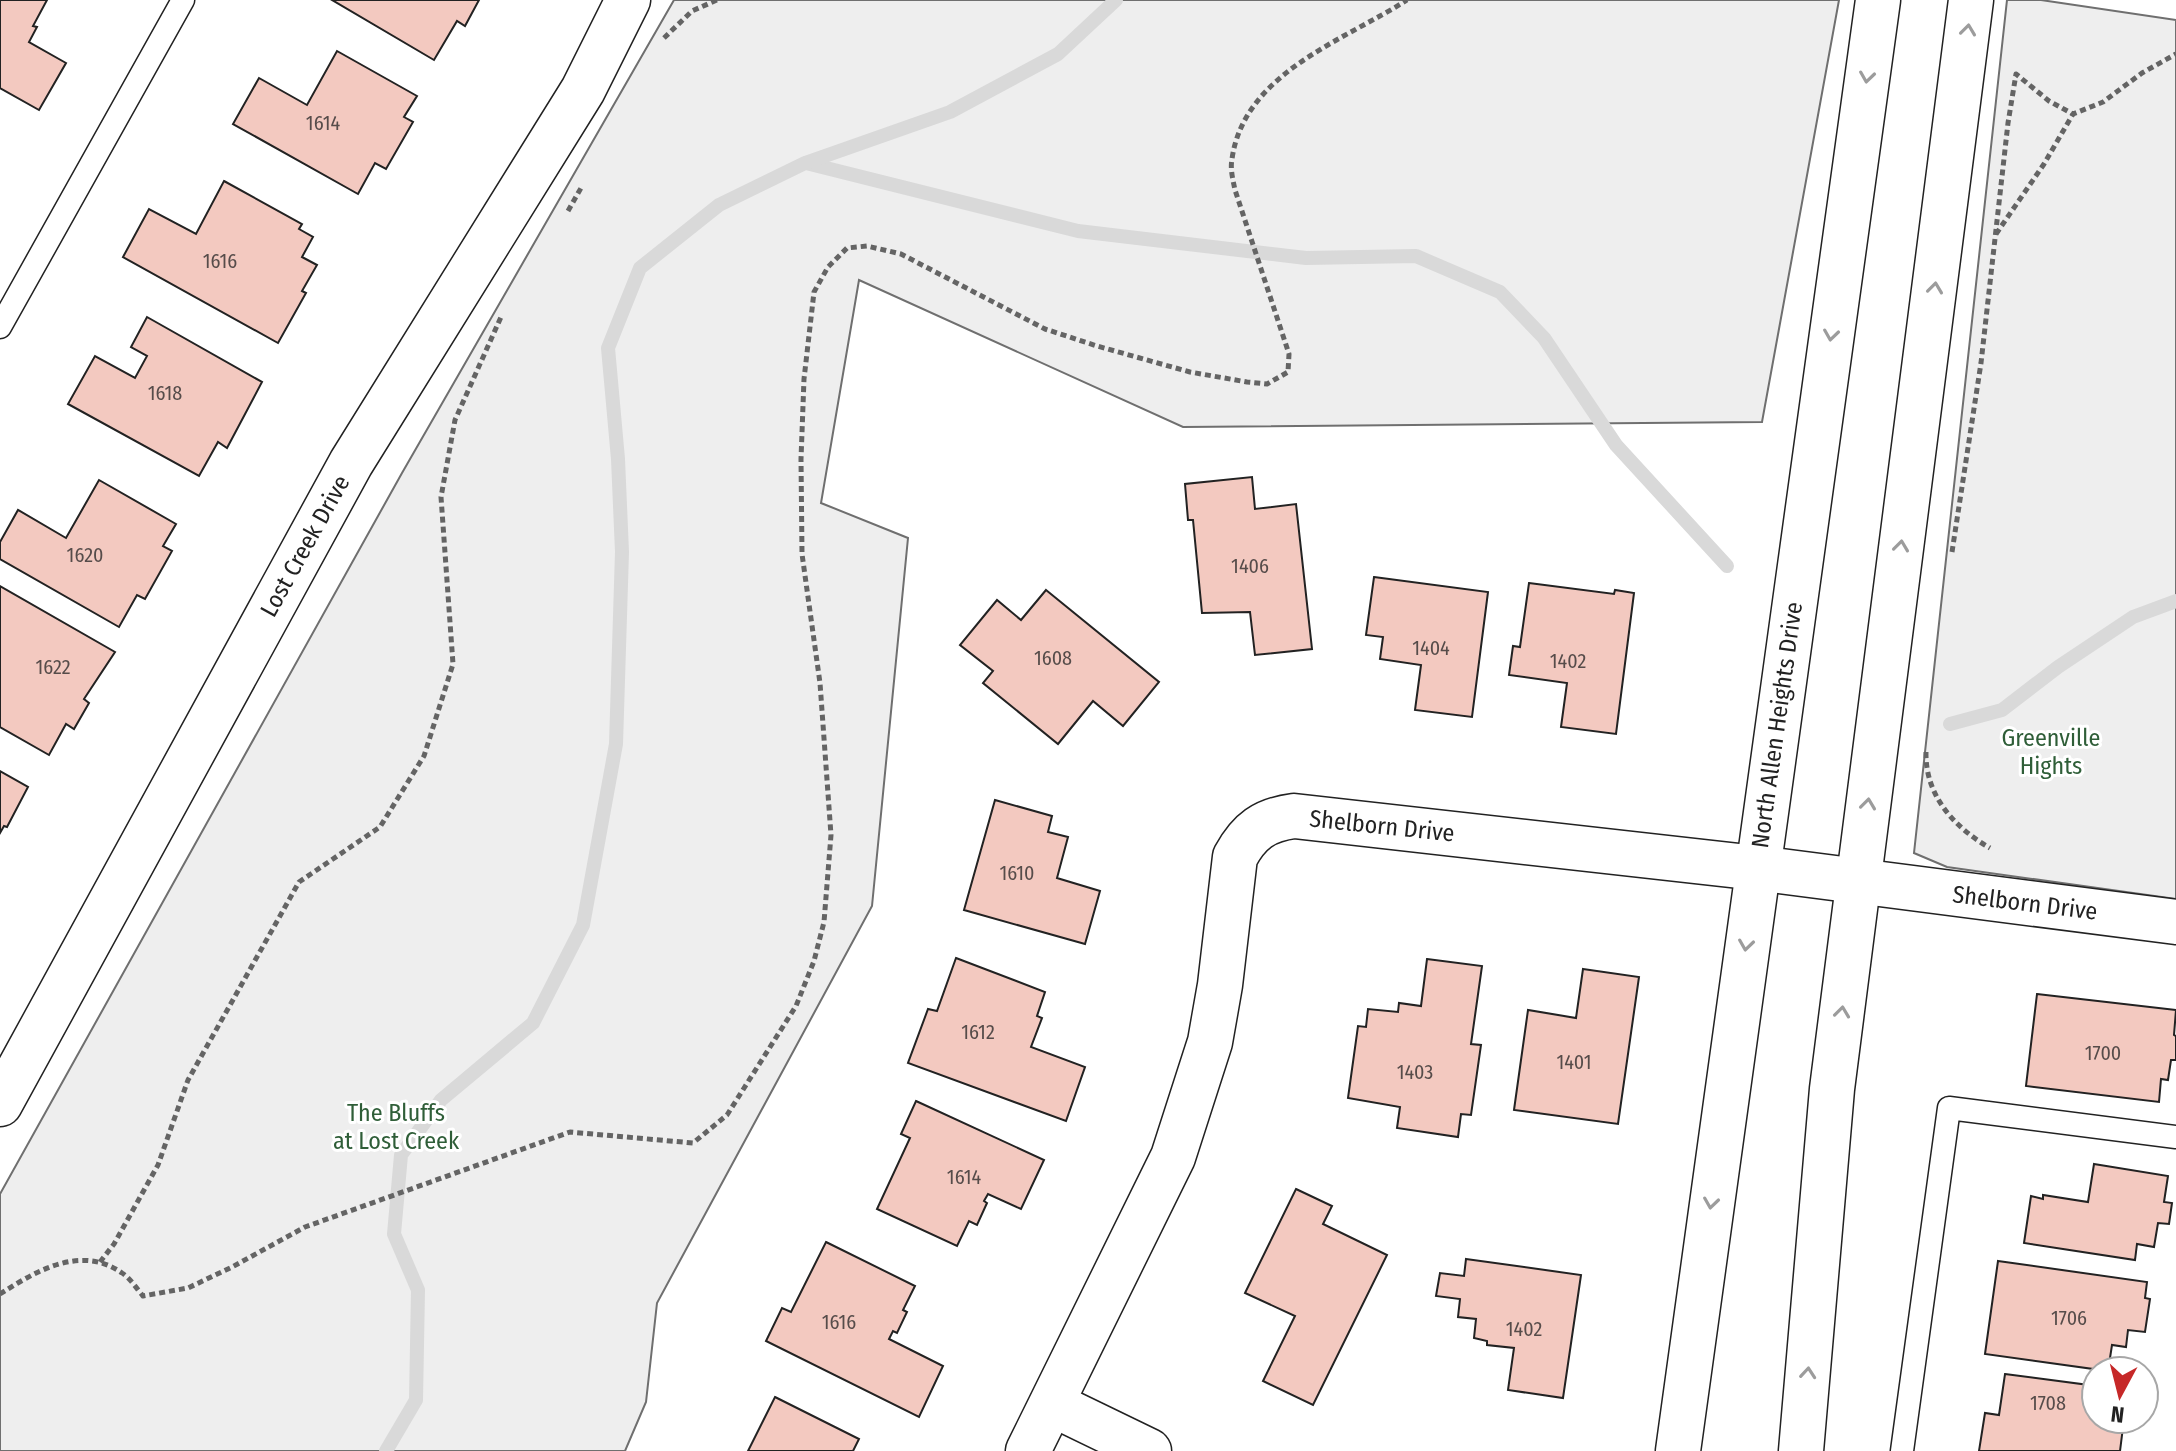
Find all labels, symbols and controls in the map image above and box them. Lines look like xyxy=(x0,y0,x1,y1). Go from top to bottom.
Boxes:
one-way arrow xyxy=(1959,23,1976,36)
one-way arrow xyxy=(1859,70,1876,84)
house number: 1614 xyxy=(306,111,340,135)
house number: 1616 xyxy=(203,249,237,273)
one-way arrow xyxy=(1926,281,1943,294)
one-way arrow xyxy=(1823,328,1840,342)
house number: 1618 xyxy=(148,381,182,405)
street label: Lost Creek Drive xyxy=(255,470,355,622)
one-way arrow xyxy=(1893,539,1910,552)
house number: 1620 xyxy=(67,543,103,567)
house number: 1406 xyxy=(1231,554,1269,578)
street label: North Allen Heights Drive xyxy=(1746,600,1808,850)
house number: 1404 xyxy=(1412,636,1450,660)
house number: 1608 xyxy=(1034,646,1072,670)
house number: 1402 xyxy=(1550,649,1586,673)
house number: 1622 xyxy=(35,655,71,679)
park label: Greenville Hights xyxy=(2002,724,2100,780)
one-way arrow xyxy=(1860,797,1877,810)
street label: Shelborn Drive xyxy=(1308,804,1456,848)
house number: 1610 xyxy=(999,861,1035,885)
street label: Shelborn Drive xyxy=(1951,880,2099,926)
one-way arrow xyxy=(1738,938,1755,952)
one-way arrow xyxy=(1833,1005,1850,1018)
house number: 1612 xyxy=(961,1020,995,1044)
house number: 1700 xyxy=(2085,1041,2121,1065)
house number: 1401 xyxy=(1556,1050,1592,1074)
house number: 1403 xyxy=(1397,1060,1433,1084)
park label: The Bluffs at Lost Creek xyxy=(333,1099,460,1155)
house number: 1614 xyxy=(947,1165,981,1189)
one-way arrow xyxy=(1703,1197,1720,1210)
house number: 1706 xyxy=(2051,1306,2087,1330)
house number: 1616 xyxy=(822,1310,856,1334)
house number: 1402 xyxy=(1506,1317,1542,1341)
north arrow xyxy=(2080,1355,2160,1435)
one-way arrow xyxy=(1799,1366,1816,1379)
house number: 1708 xyxy=(2030,1391,2066,1415)
text: N xyxy=(2109,1400,2126,1429)

